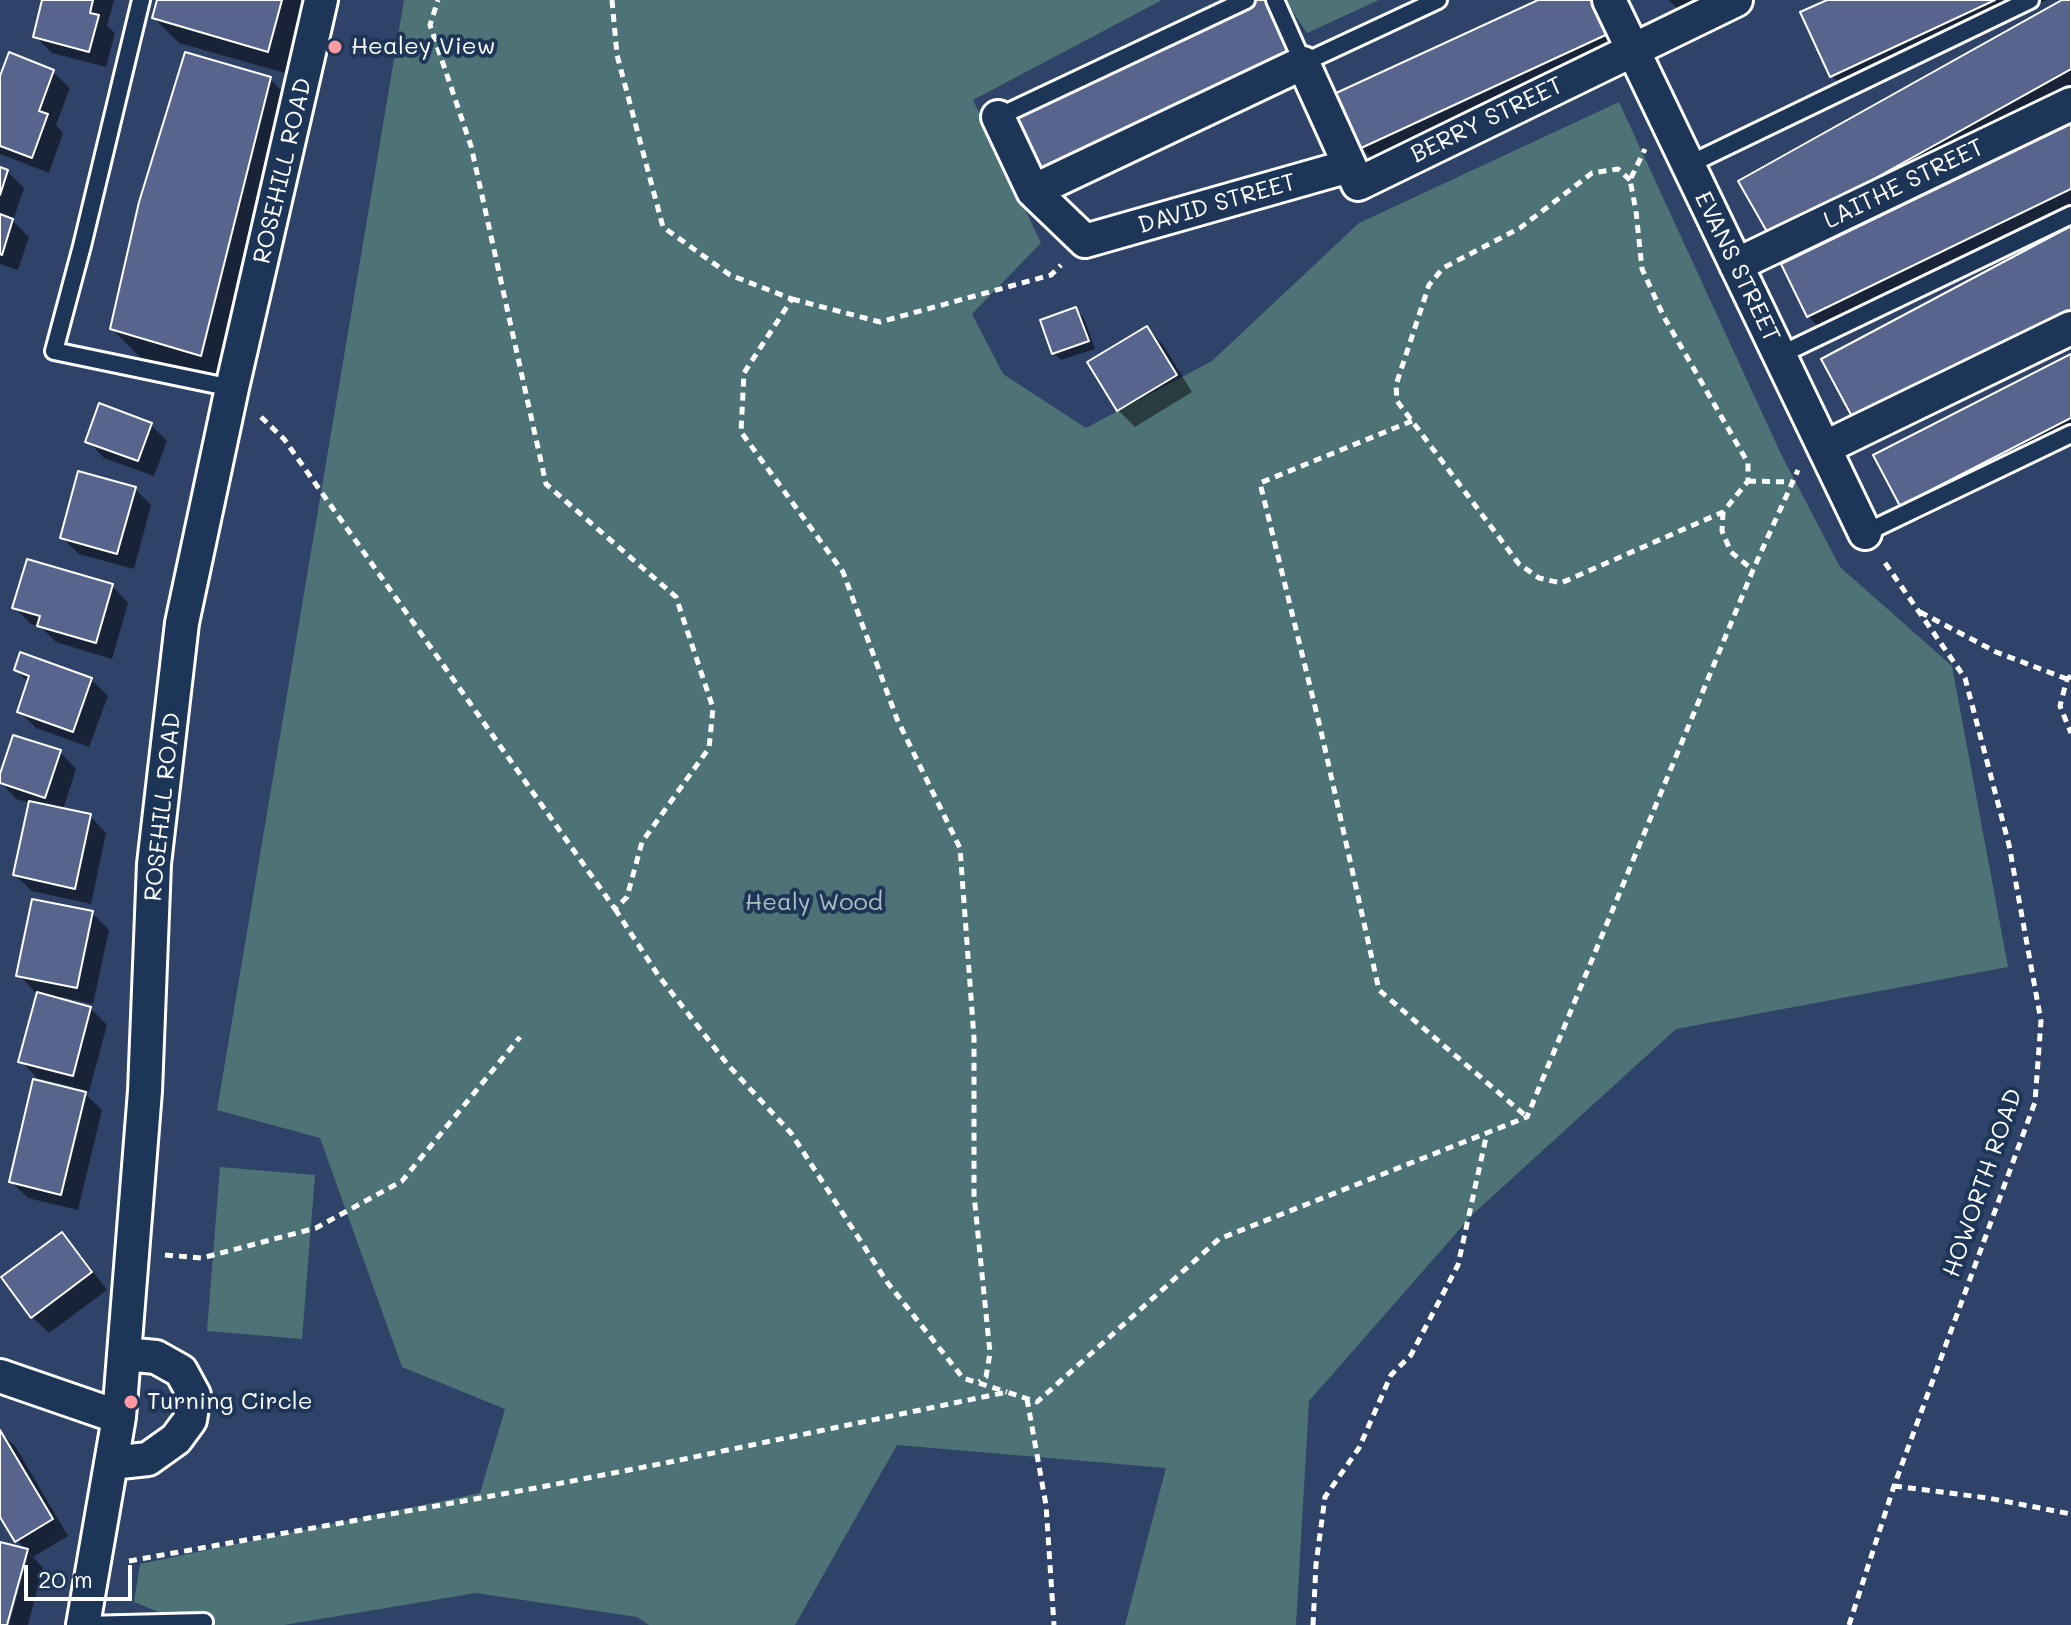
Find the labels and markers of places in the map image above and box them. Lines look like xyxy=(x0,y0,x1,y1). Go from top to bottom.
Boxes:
place label: Healey View xyxy=(351,33,495,61)
marker: Healey View xyxy=(326,38,344,56)
place label: Turning Circle xyxy=(147,1388,313,1416)
marker: Turning Circle xyxy=(122,1393,140,1411)

